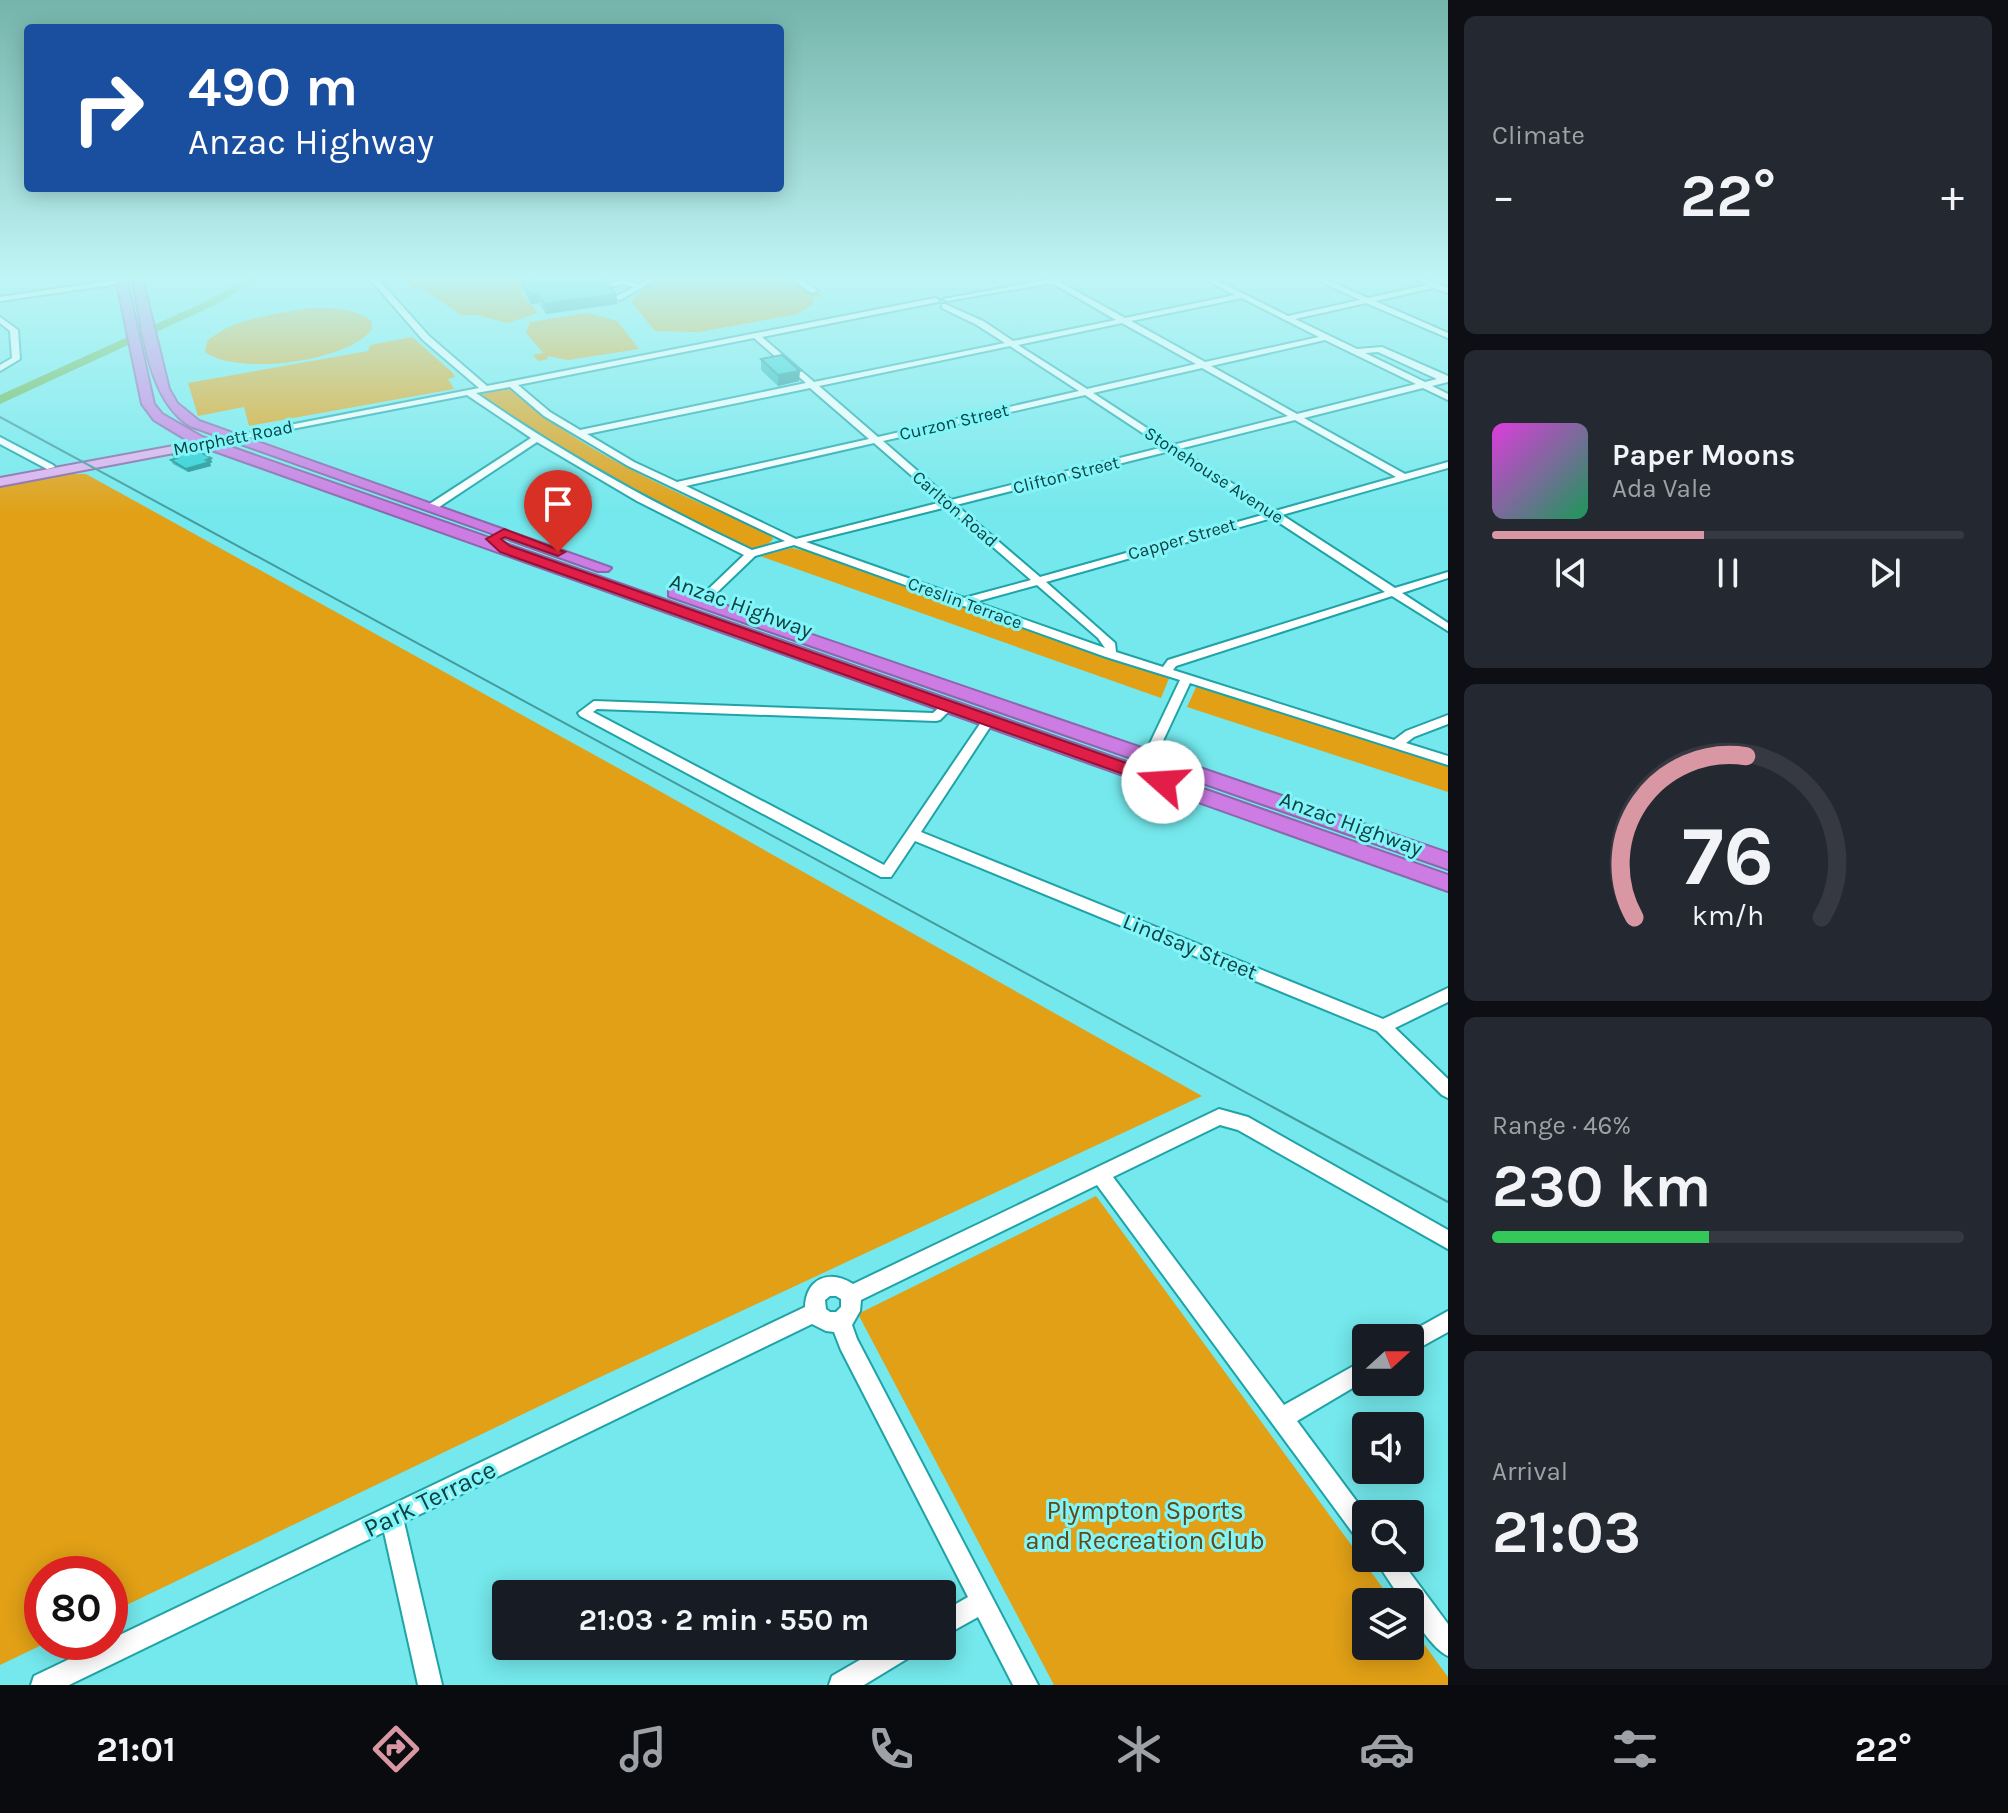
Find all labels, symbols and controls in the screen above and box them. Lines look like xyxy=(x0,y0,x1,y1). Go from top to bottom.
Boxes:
text: 490 m xyxy=(188,54,358,119)
icon: right xyxy=(56,56,160,160)
text: Climate xyxy=(1492,120,1585,151)
text: Anzac Highway xyxy=(188,121,434,163)
text: 22° xyxy=(1680,161,1776,231)
text: − xyxy=(1492,171,1515,222)
text: + xyxy=(1941,171,1964,222)
street label: Curzon Street xyxy=(897,399,1011,445)
street label: Morphett Road xyxy=(171,416,295,460)
street label: Stonehouse Avenue xyxy=(1140,422,1288,528)
text: Paper Moons xyxy=(1612,437,1795,473)
street label: Clifton Street xyxy=(1011,451,1122,499)
street label: Carlton Road xyxy=(908,466,1002,552)
pin xyxy=(524,470,592,552)
text: Ada Vale xyxy=(1612,473,1712,504)
icon: arrive xyxy=(536,482,580,526)
street label: Capper Street xyxy=(1125,513,1239,565)
icon: previous xyxy=(1549,551,1593,595)
icon: pause xyxy=(1706,551,1750,595)
icon: next xyxy=(1863,551,1907,595)
street label: Anzac Highway xyxy=(666,568,816,644)
street label: Creslin Terrace xyxy=(905,572,1025,634)
position arrow xyxy=(1121,740,1205,824)
street label: Anzac Highway xyxy=(1276,786,1426,862)
text: 76 xyxy=(1682,808,1774,905)
text: km/h xyxy=(1692,900,1764,933)
street label: Lindsay Street xyxy=(1119,908,1261,986)
text: Range · 46% xyxy=(1492,1110,1631,1141)
text: 230 km xyxy=(1492,1151,1711,1221)
north arrow xyxy=(1352,1324,1424,1396)
map controls xyxy=(1352,1324,1424,1660)
button: sound xyxy=(1352,1412,1424,1484)
street label: Park Terrace xyxy=(359,1454,501,1544)
text: Arrival xyxy=(1492,1456,1568,1487)
park label: Plympton Sports and Recreation Club xyxy=(1025,1495,1265,1556)
text: 21:03 xyxy=(1492,1497,1641,1567)
button: search xyxy=(1352,1500,1424,1572)
speed limit sign: 80 xyxy=(24,1556,128,1660)
button: layers xyxy=(1352,1588,1424,1660)
text: 21:03 · 2 min · 550 m xyxy=(579,1602,869,1638)
icon: directions xyxy=(368,1721,424,1777)
icon: music xyxy=(615,1721,671,1777)
icon: phone xyxy=(863,1721,919,1777)
icon: climate xyxy=(1111,1721,1167,1777)
icon: car xyxy=(1359,1721,1415,1777)
icon: filters xyxy=(1607,1721,1663,1777)
text: 21:01 xyxy=(96,1728,176,1770)
text: 22° xyxy=(1855,1728,1912,1770)

